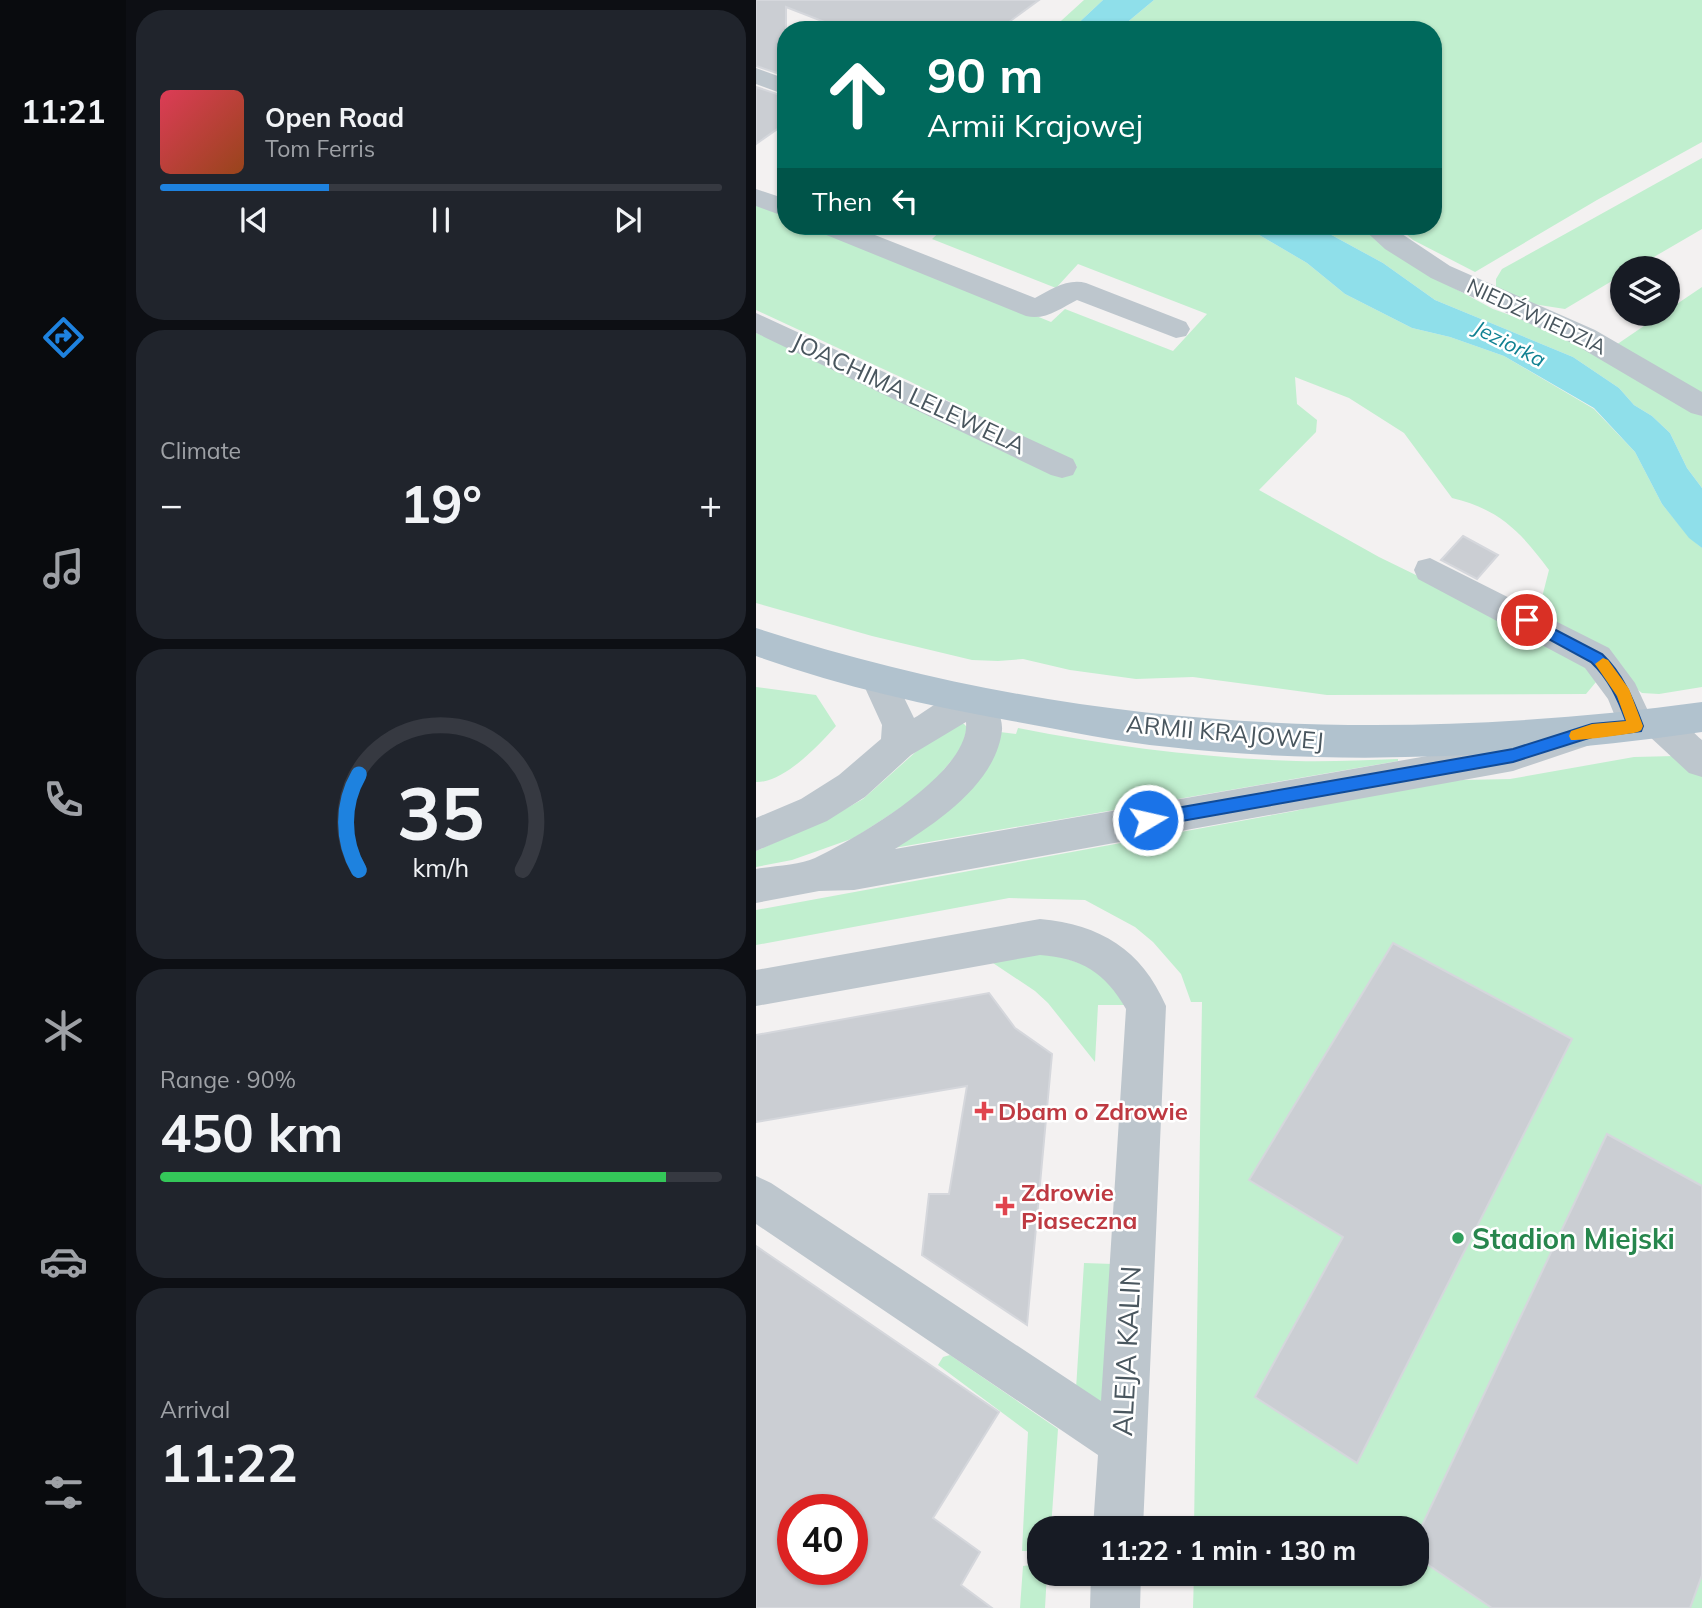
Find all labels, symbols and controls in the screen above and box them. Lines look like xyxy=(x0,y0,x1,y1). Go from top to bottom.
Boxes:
text: 90 m xyxy=(927,44,1043,105)
icon: ahead xyxy=(812,49,903,140)
text: 11:21 xyxy=(21,91,105,131)
text: Open Road xyxy=(265,101,404,134)
text: Armii Krajowej xyxy=(927,105,1143,145)
text: Tom Ferris xyxy=(265,134,375,163)
icon: left xyxy=(886,182,924,220)
text: Then xyxy=(812,185,872,218)
icon: previous xyxy=(235,201,273,239)
icon: pause xyxy=(422,201,460,239)
icon: next xyxy=(609,201,647,239)
map controls xyxy=(1610,256,1680,326)
button: layers xyxy=(1610,256,1680,326)
street label: NIEDŹWIEDZIA xyxy=(1463,272,1611,360)
icon: directions xyxy=(39,313,88,362)
water label: Jeziorka xyxy=(1468,313,1550,372)
street label: JOACHIMA LELEWELA xyxy=(787,326,1031,460)
text: Climate xyxy=(160,436,241,465)
text: 19° xyxy=(400,471,482,536)
text: − xyxy=(160,480,183,528)
text: + xyxy=(699,480,722,528)
icon: music xyxy=(39,544,88,593)
pin xyxy=(1497,590,1557,650)
icon: arrive xyxy=(1508,601,1546,639)
street label: ARMII KRAJOWEJ xyxy=(1125,708,1325,756)
text: 35 xyxy=(397,767,485,858)
icon: phone xyxy=(39,775,88,824)
position arrow xyxy=(1111,783,1185,857)
text: km/h xyxy=(413,852,469,883)
icon: climate xyxy=(39,1006,88,1055)
text: Range · 90% xyxy=(160,1065,296,1094)
place label: Dbam o Zdrowie xyxy=(998,1096,1188,1126)
text: 450 km xyxy=(160,1100,343,1165)
marker: Dbam o Zdrowie xyxy=(976,1103,992,1119)
place label: Zdrowie Piaseczna xyxy=(1021,1177,1137,1235)
marker: Zdrowie Piaseczna xyxy=(995,1196,1015,1216)
place label: Stadion Miejski xyxy=(1472,1221,1675,1256)
marker: Stadion Miejski xyxy=(1450,1230,1466,1246)
icon: car xyxy=(39,1237,88,1286)
street label: ALEJA KALIN xyxy=(1104,1265,1148,1437)
text: Arrival xyxy=(160,1395,230,1424)
text: 11:22 xyxy=(160,1430,298,1495)
icon: filters xyxy=(39,1468,88,1517)
speed limit sign: 40 xyxy=(777,1494,868,1585)
text: 11:22 · 1 min · 130 m xyxy=(1100,1534,1356,1567)

